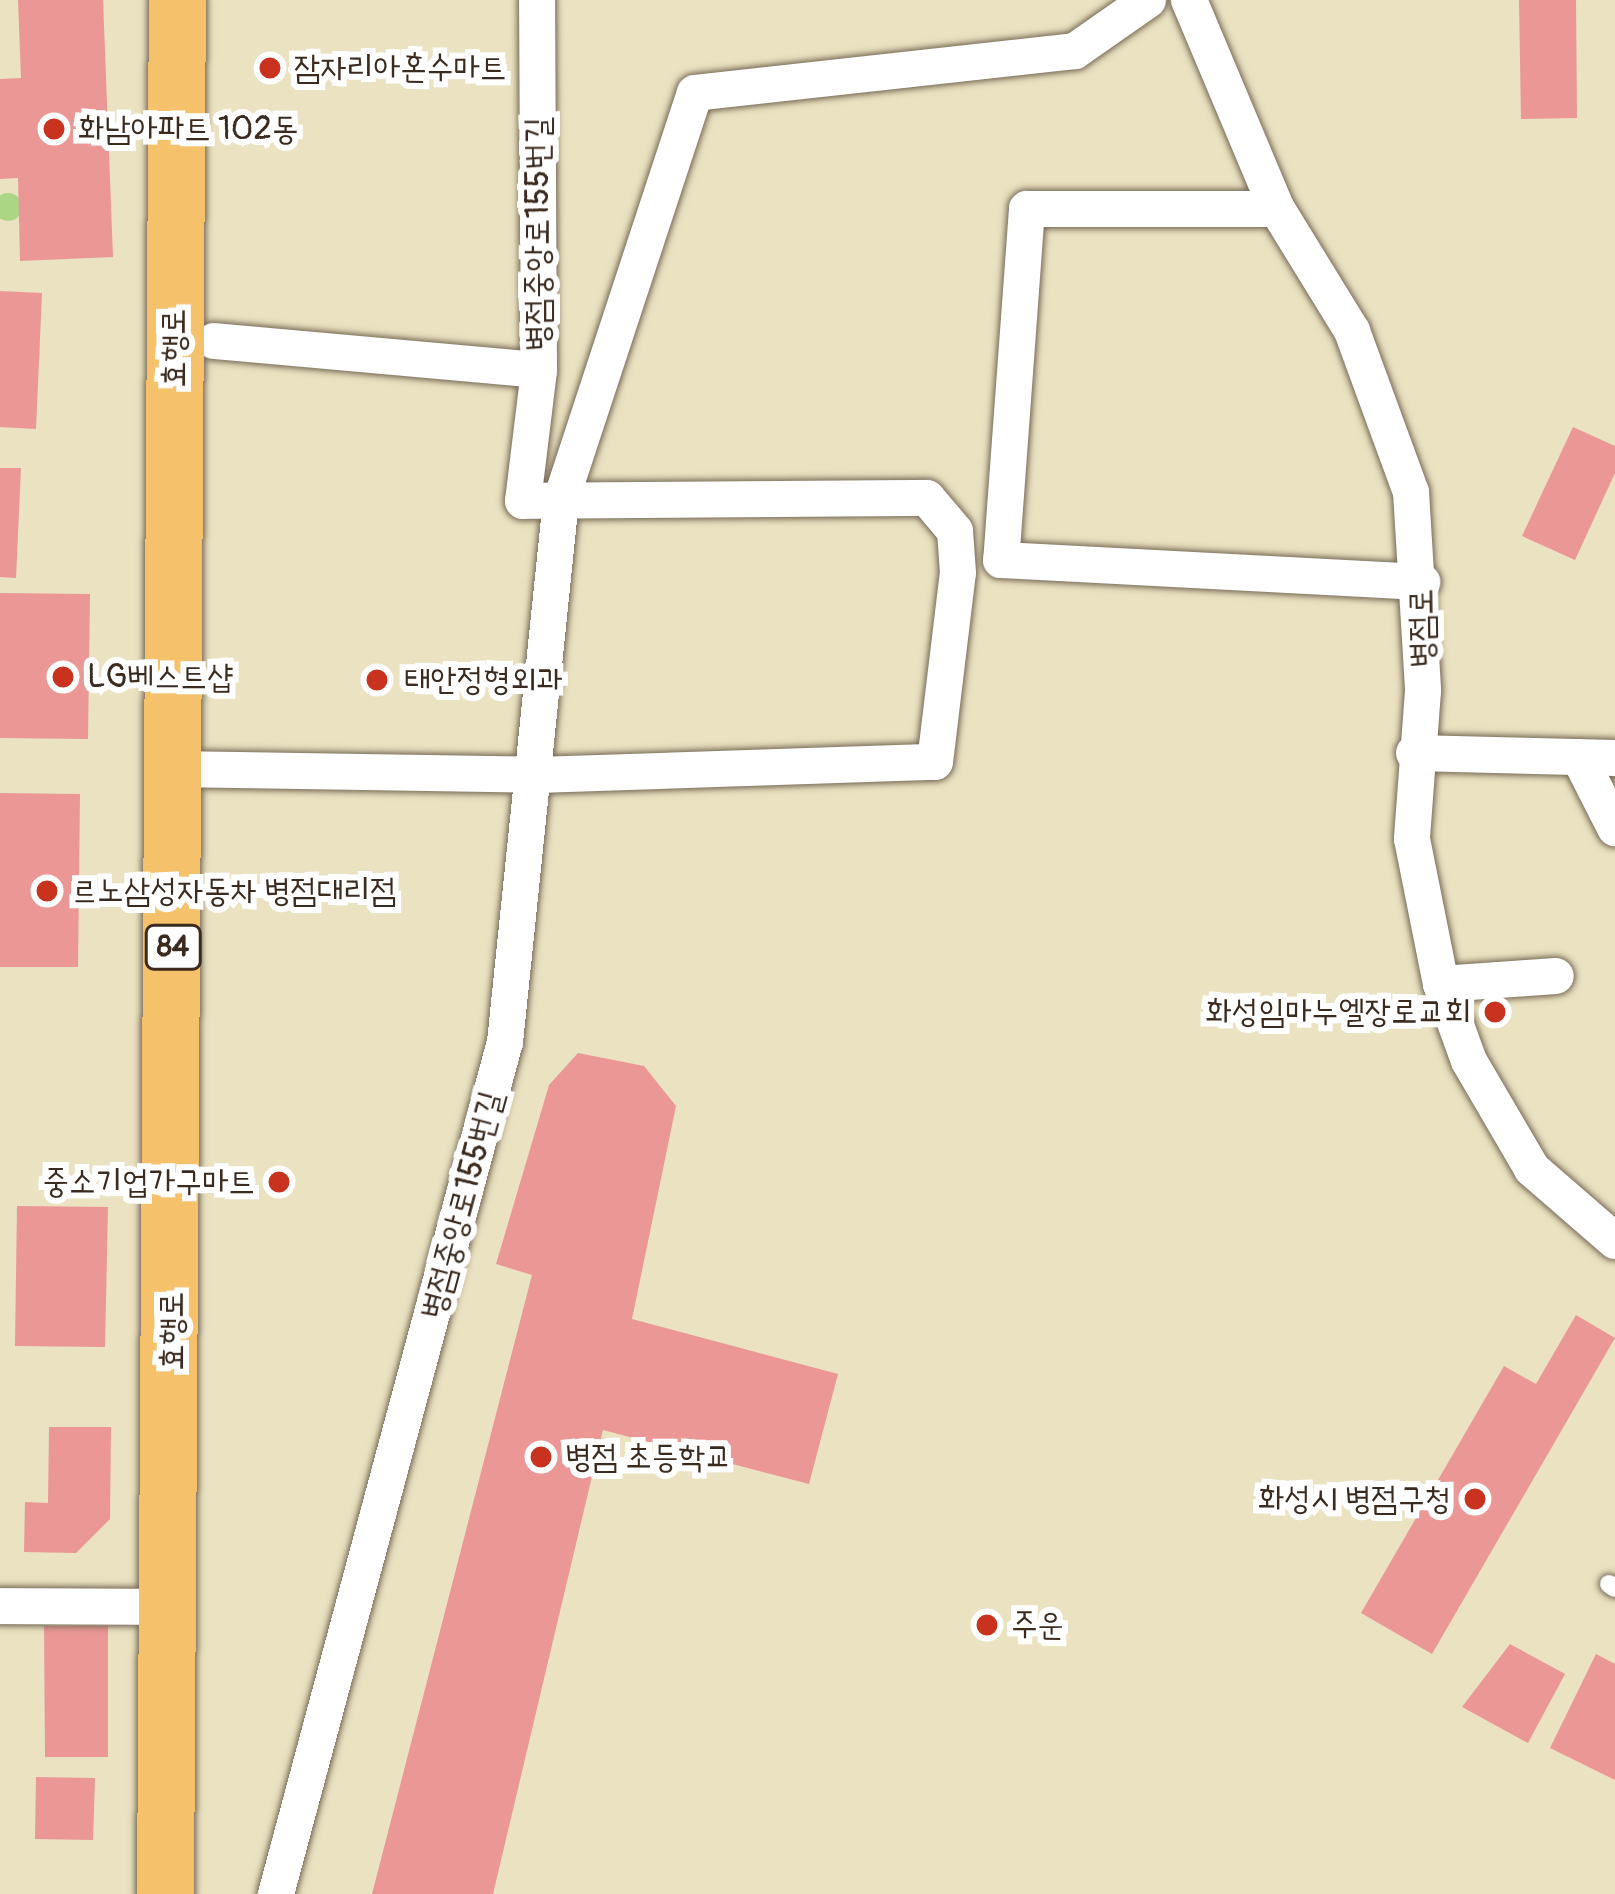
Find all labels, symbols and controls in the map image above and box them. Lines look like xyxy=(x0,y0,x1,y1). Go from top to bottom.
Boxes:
place label: 잠자리아혼수마트 xyxy=(294,48,506,88)
marker: 잠자리아혼수마트 xyxy=(257,55,283,81)
place label: 화남아파트 102동 xyxy=(78,109,298,149)
marker: 화남아파트 102동 xyxy=(41,116,67,142)
street label: 병점중앙로155번길 xyxy=(518,117,558,351)
street label: 효행로 xyxy=(154,308,194,388)
street label: 병점로 xyxy=(1402,588,1442,668)
place label: LG베스트샵 xyxy=(87,657,234,697)
place label: 태안정형외과 xyxy=(404,660,563,700)
marker: LG베스트샵 xyxy=(50,664,76,690)
marker: 태안정형외과 xyxy=(361,664,393,696)
place label: 르노삼성자동차 병점대리점 xyxy=(71,871,397,911)
marker: 르노삼성자동차 병점대리점 xyxy=(34,878,60,904)
road number: 84 xyxy=(143,923,203,971)
place label: 화성임마누엘장로교회 xyxy=(1205,992,1471,1032)
marker: 화성임마누엘장로교회 xyxy=(1482,999,1508,1025)
street label: 병점중앙로155번길 xyxy=(413,1087,511,1323)
place label: 중소기업가구마트 xyxy=(43,1162,255,1202)
marker: 중소기업가구마트 xyxy=(266,1169,292,1195)
street label: 효행로 xyxy=(152,1291,192,1371)
place label: 병점 초등학교 xyxy=(565,1437,731,1477)
marker: 병점 초등학교 xyxy=(528,1444,554,1470)
place label: 화성시 병점구청 xyxy=(1258,1479,1451,1519)
marker: 화성시 병점구청 xyxy=(1462,1486,1488,1512)
place label: 주운 xyxy=(1011,1605,1064,1645)
marker: 주운 xyxy=(974,1612,1000,1638)

